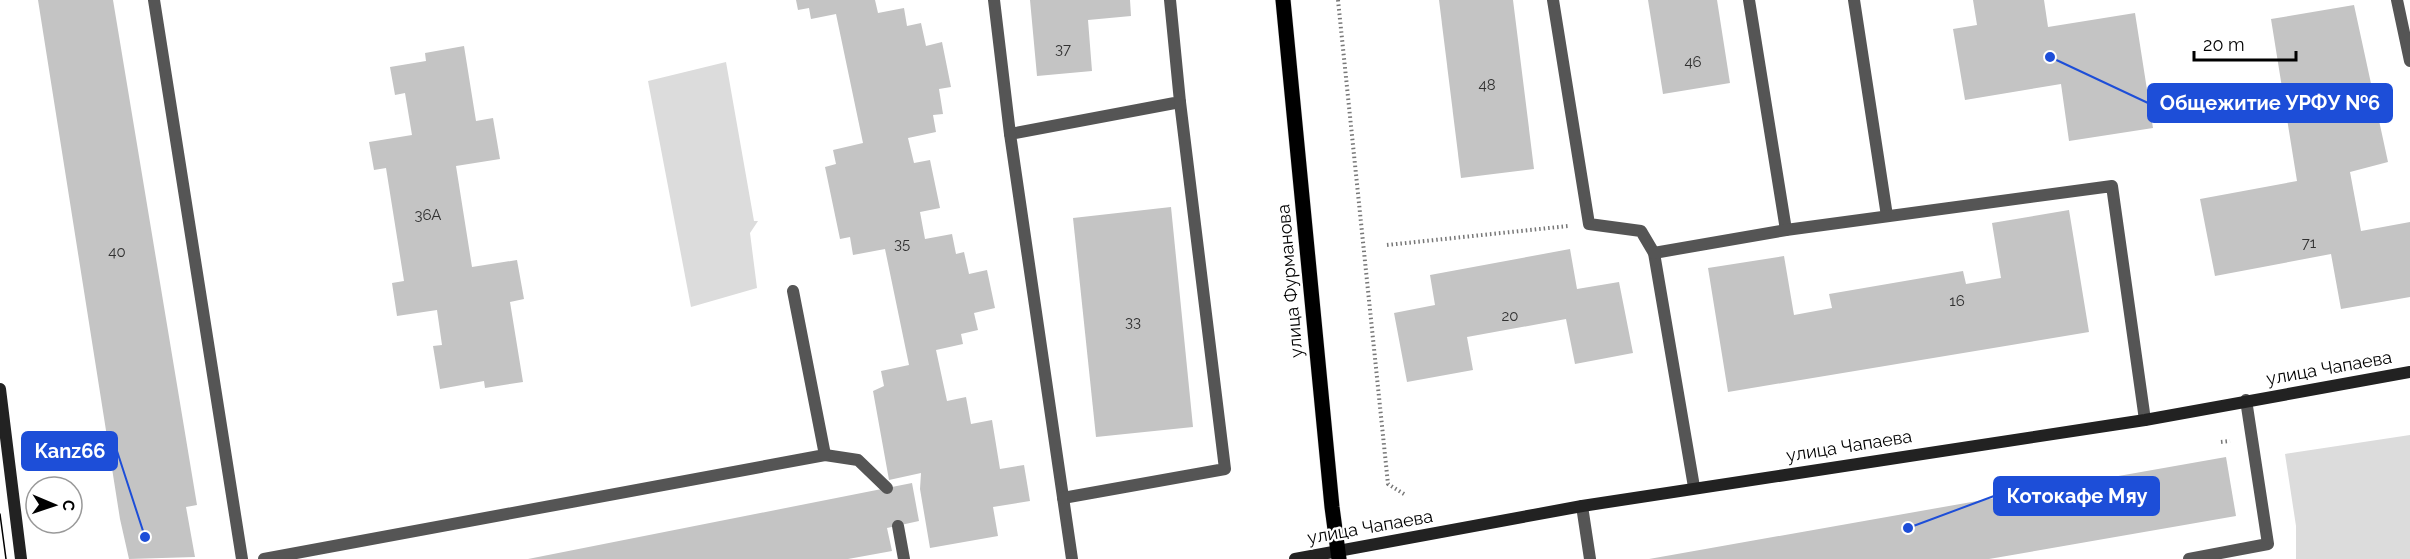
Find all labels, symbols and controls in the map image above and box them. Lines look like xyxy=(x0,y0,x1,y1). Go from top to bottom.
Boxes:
scale bar xyxy=(2194,24,2296,62)
text: 20 m xyxy=(2203,34,2245,55)
house number: 37 xyxy=(1055,40,1071,58)
house number: 46 xyxy=(1684,53,1702,71)
house number: 48 xyxy=(1478,76,1496,94)
callout: Общежитие УРФУ №6 xyxy=(2148,84,2392,122)
text: Общежитие УРФУ №6 xyxy=(2160,91,2380,115)
street label: улица Фурманова xyxy=(1272,203,1307,359)
house number: 36А xyxy=(415,206,441,224)
house number: 71 xyxy=(2302,234,2317,252)
house number: 35 xyxy=(894,235,910,253)
house number: 40 xyxy=(108,243,126,261)
house number: 16 xyxy=(1949,292,1965,310)
house number: 20 xyxy=(1502,307,1519,325)
house number: 33 xyxy=(1125,313,1141,331)
street label: улица Чапаева xyxy=(2265,346,2393,389)
street label: улица Чапаева xyxy=(1785,425,1913,466)
callout: Kanz66 xyxy=(22,432,117,470)
text: Kanz66 xyxy=(34,439,106,463)
north arrow xyxy=(24,475,84,535)
callout: Котокафе Мяу xyxy=(1994,477,2159,515)
text: Котокафе Мяу xyxy=(2006,484,2148,508)
text: С xyxy=(59,500,78,511)
street label: улица Чапаева xyxy=(1306,505,1434,548)

